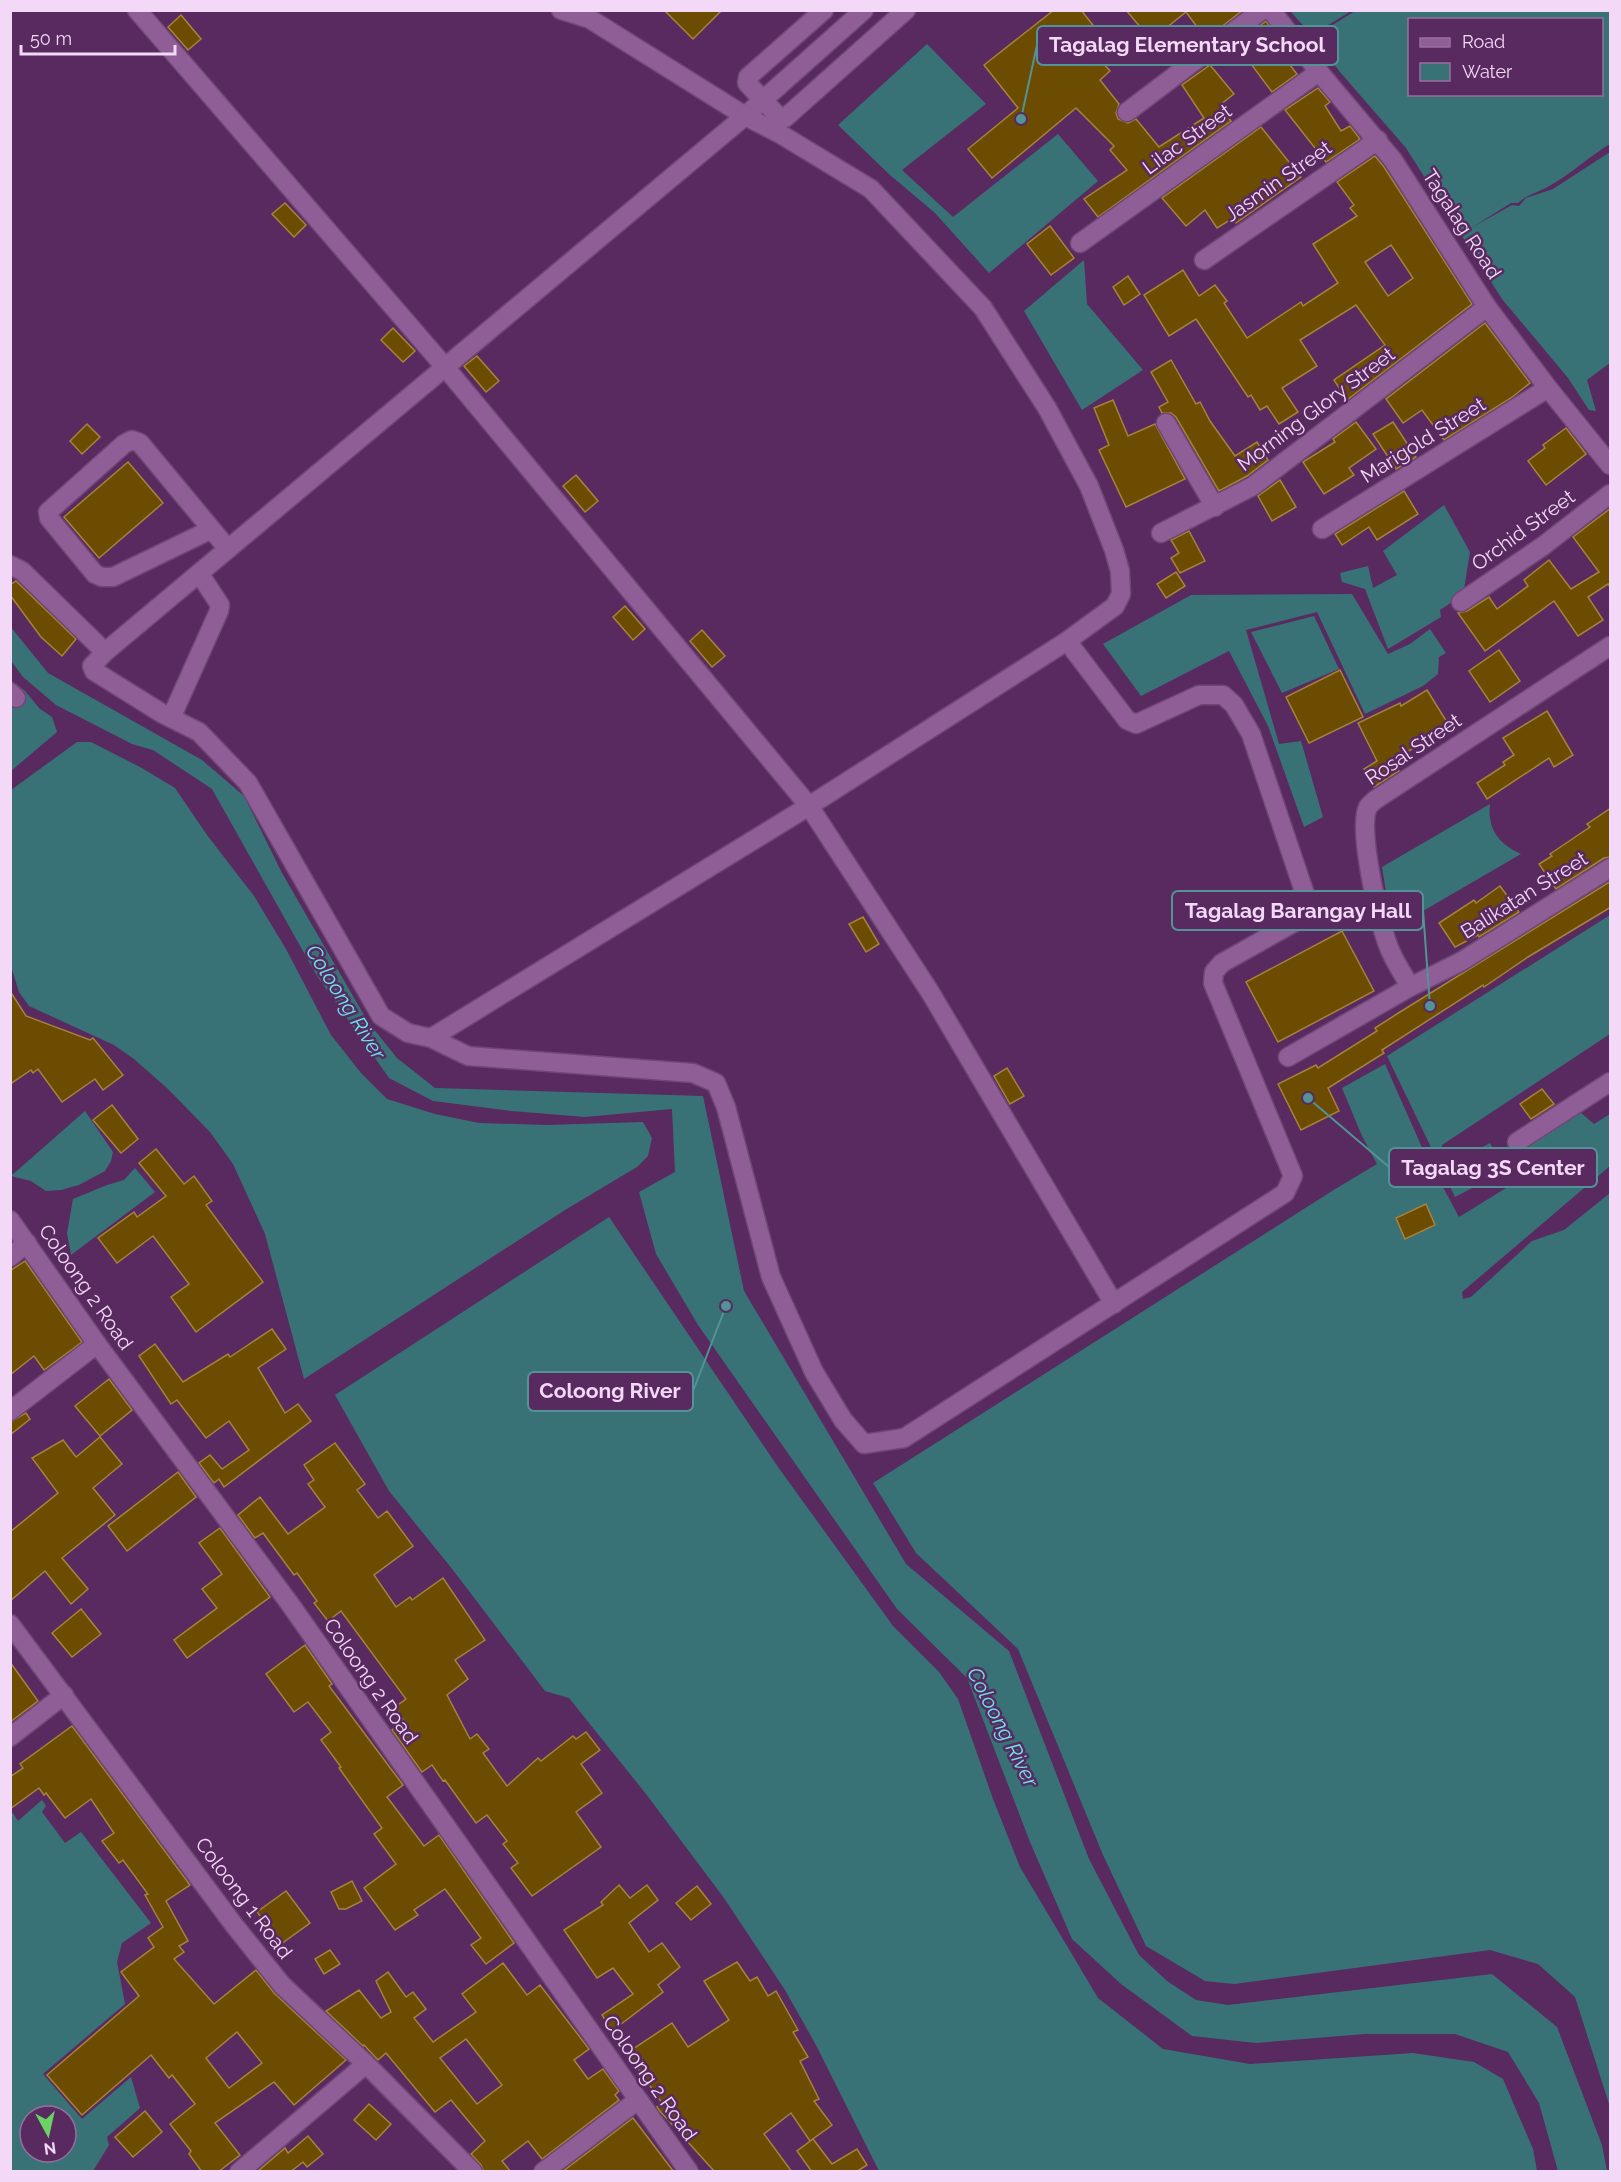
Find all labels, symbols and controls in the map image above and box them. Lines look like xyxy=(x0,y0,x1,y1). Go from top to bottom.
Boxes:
scale bar xyxy=(21,18,176,56)
legend xyxy=(1408,18,1603,96)
callout: Tagalag Elementary School xyxy=(1037,26,1338,65)
text: 50 m xyxy=(30,28,72,49)
text: Road xyxy=(1462,31,1505,52)
text: Tagalag Elementary School xyxy=(1049,32,1325,57)
text: Water xyxy=(1462,61,1513,82)
street label: Lilac Street xyxy=(1138,99,1236,179)
street label: Jasmin Street xyxy=(1220,135,1336,227)
street label: Tagalag Road xyxy=(1418,165,1506,283)
street label: Morning Glory Street xyxy=(1233,342,1400,476)
street label: Marigold Street xyxy=(1356,392,1490,488)
street label: Orchid Street xyxy=(1467,484,1579,575)
street label: Rosal Street xyxy=(1360,708,1466,790)
street label: Balikatan Street xyxy=(1456,846,1592,944)
callout: Tagalag Barangay Hall xyxy=(1172,891,1423,930)
text: Tagalag Barangay Hall xyxy=(1185,898,1412,923)
water label: Coloong River xyxy=(301,940,392,1065)
callout: Tagalag 3S Center xyxy=(1389,1148,1597,1187)
text: Tagalag 3S Center xyxy=(1401,1155,1585,1180)
street label: Coloong 2 Road xyxy=(34,1220,138,1354)
callout: Coloong River xyxy=(528,1372,693,1411)
text: Coloong River xyxy=(539,1378,681,1403)
street label: Coloong 2 Road xyxy=(319,1614,423,1748)
water label: Coloong River xyxy=(962,1663,1044,1792)
street label: Coloong 1 Road xyxy=(191,1833,297,1963)
street label: Coloong 2 Road xyxy=(598,2011,702,2145)
north arrow xyxy=(18,2104,78,2164)
text: N xyxy=(43,2138,57,2159)

